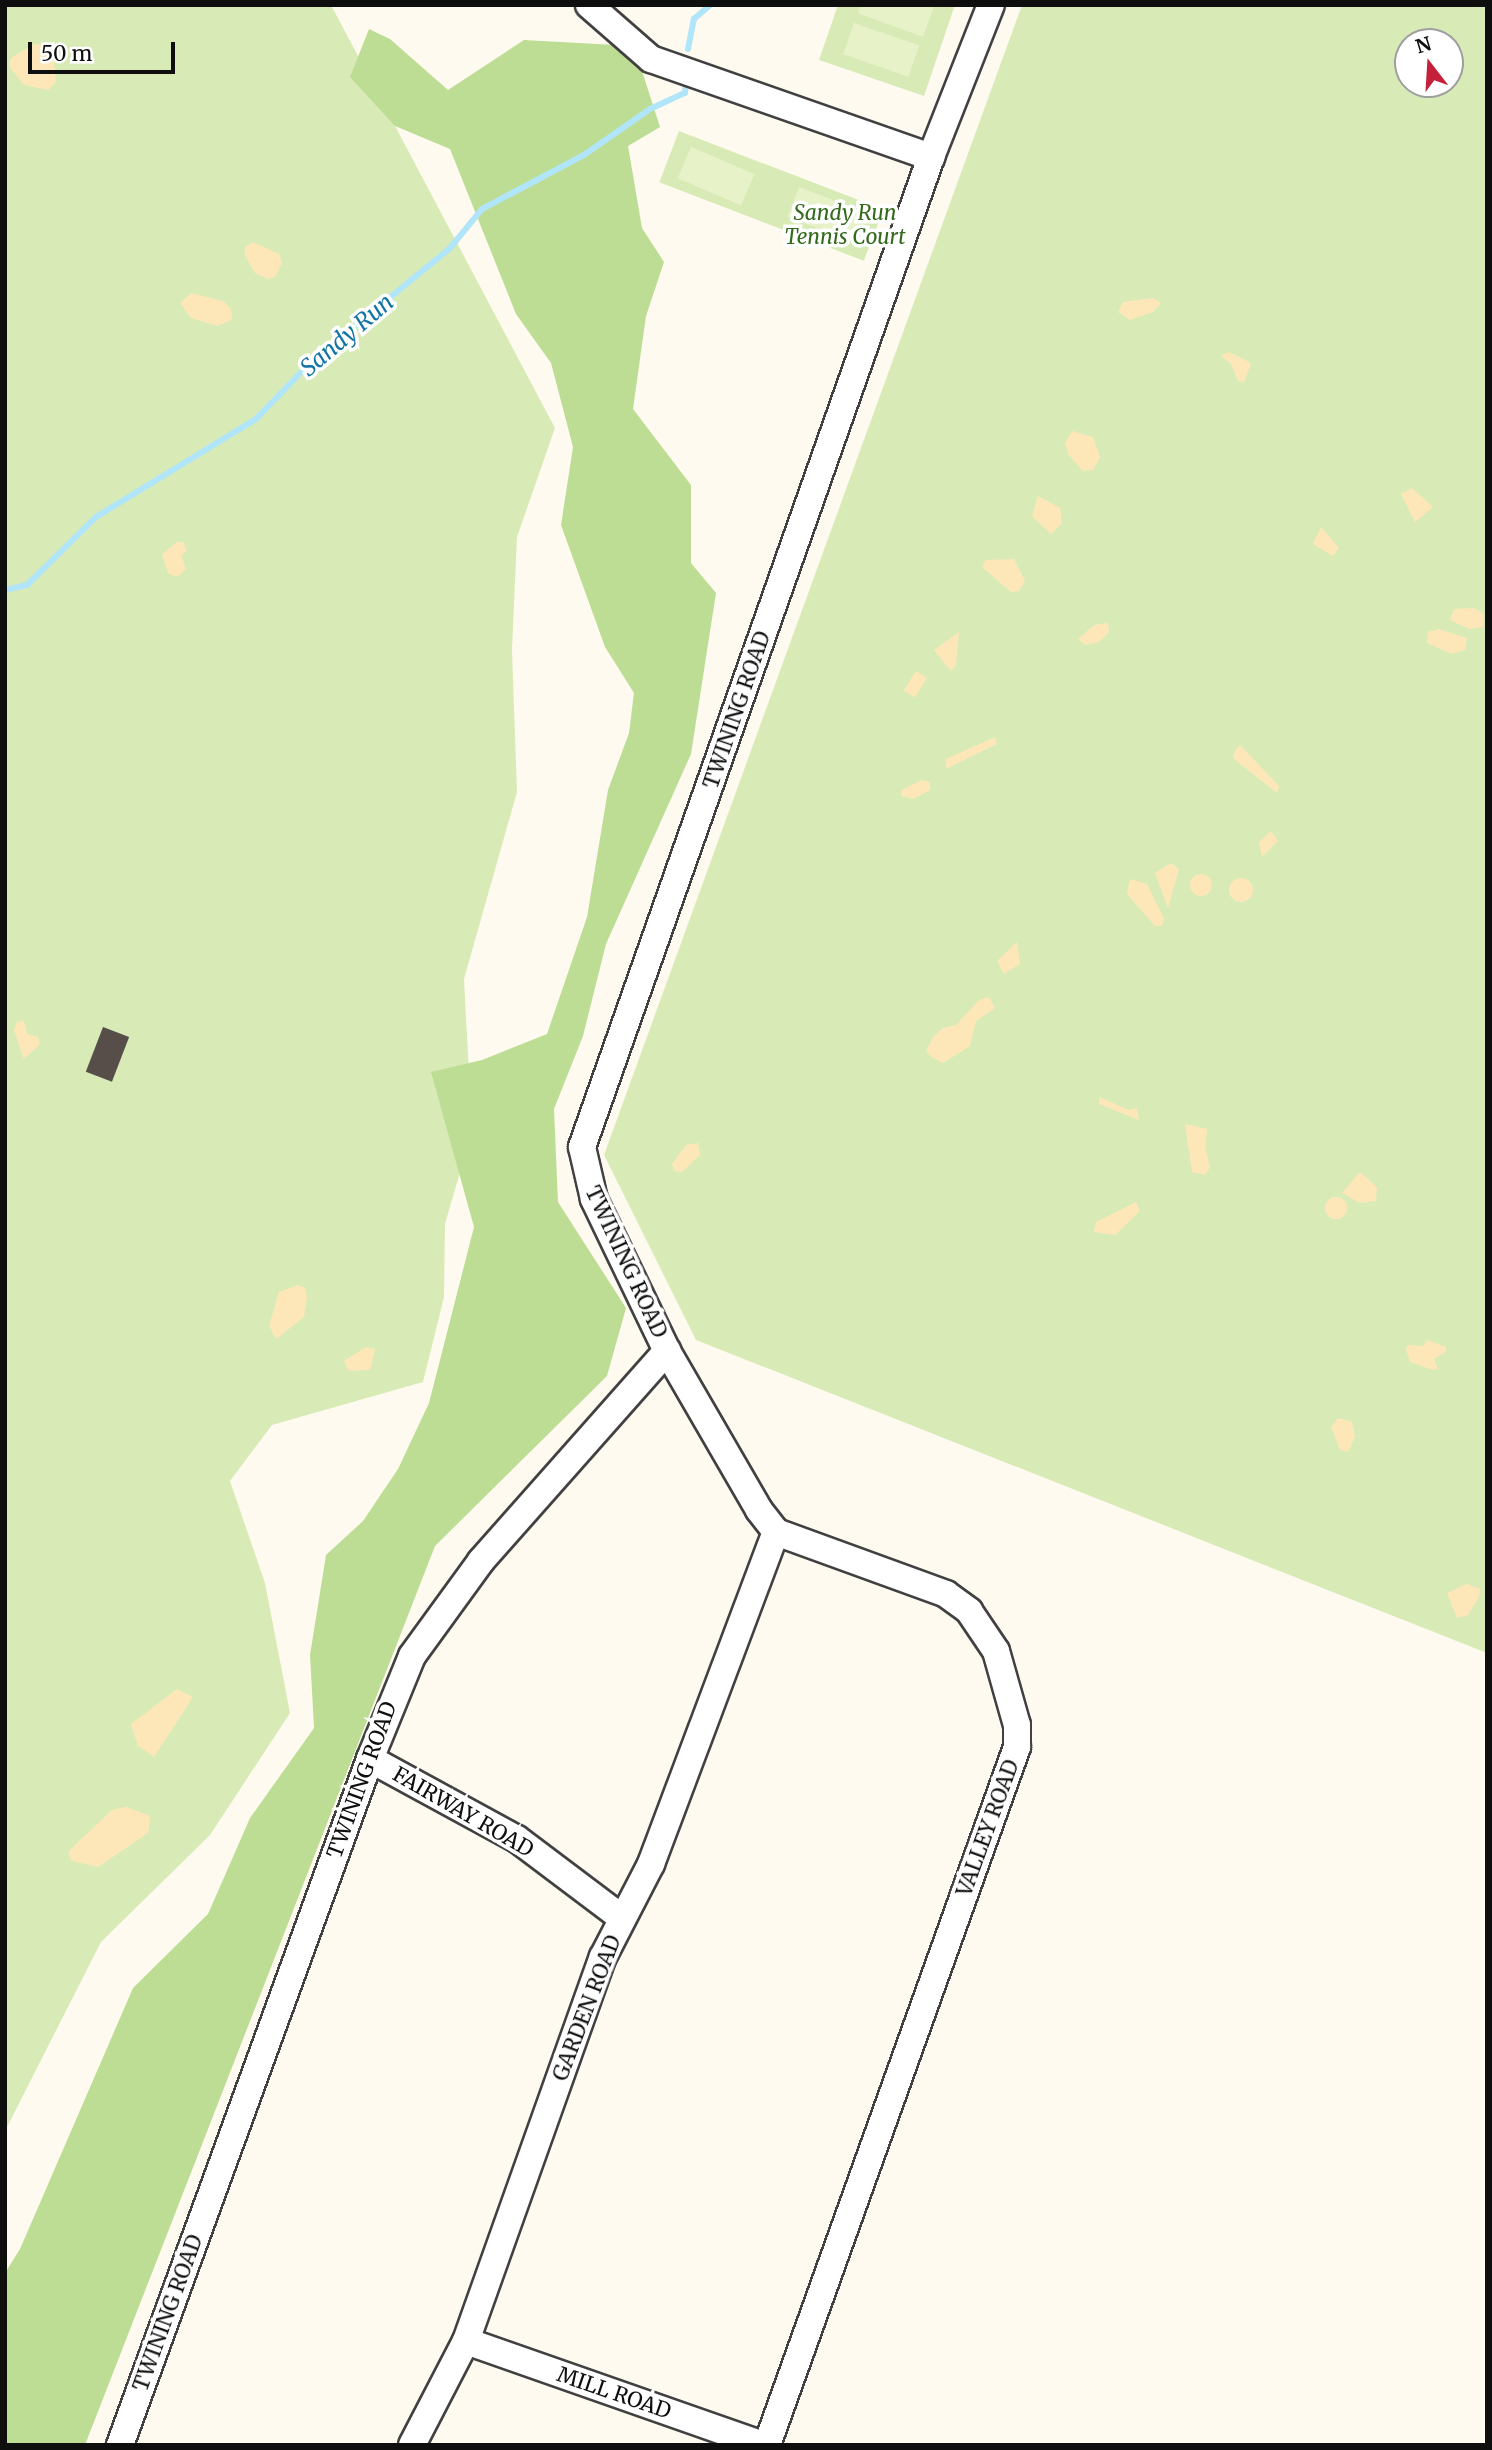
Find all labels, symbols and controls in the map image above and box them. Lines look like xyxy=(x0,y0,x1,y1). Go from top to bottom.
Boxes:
scale bar xyxy=(32,28,178,72)
north arrow xyxy=(1394,28,1464,98)
text: N xyxy=(1413,31,1434,59)
text: 50 m xyxy=(41,40,92,67)
park label: Sandy Run Tennis Court xyxy=(785,200,905,250)
water label: Sandy Run xyxy=(295,288,399,382)
street label: TWINING ROAD xyxy=(698,628,776,792)
street label: TWINING ROAD xyxy=(580,1182,672,1342)
street label: TWINING ROAD xyxy=(322,1698,402,1862)
street label: VALLEY ROAD xyxy=(952,1756,1024,1900)
street label: FAIRWAY ROAD xyxy=(388,1761,538,1863)
street label: GARDEN ROAD xyxy=(548,1932,626,2084)
street label: TWINING ROAD xyxy=(128,2231,208,2395)
street label: MILL ROAD xyxy=(554,2362,674,2424)

